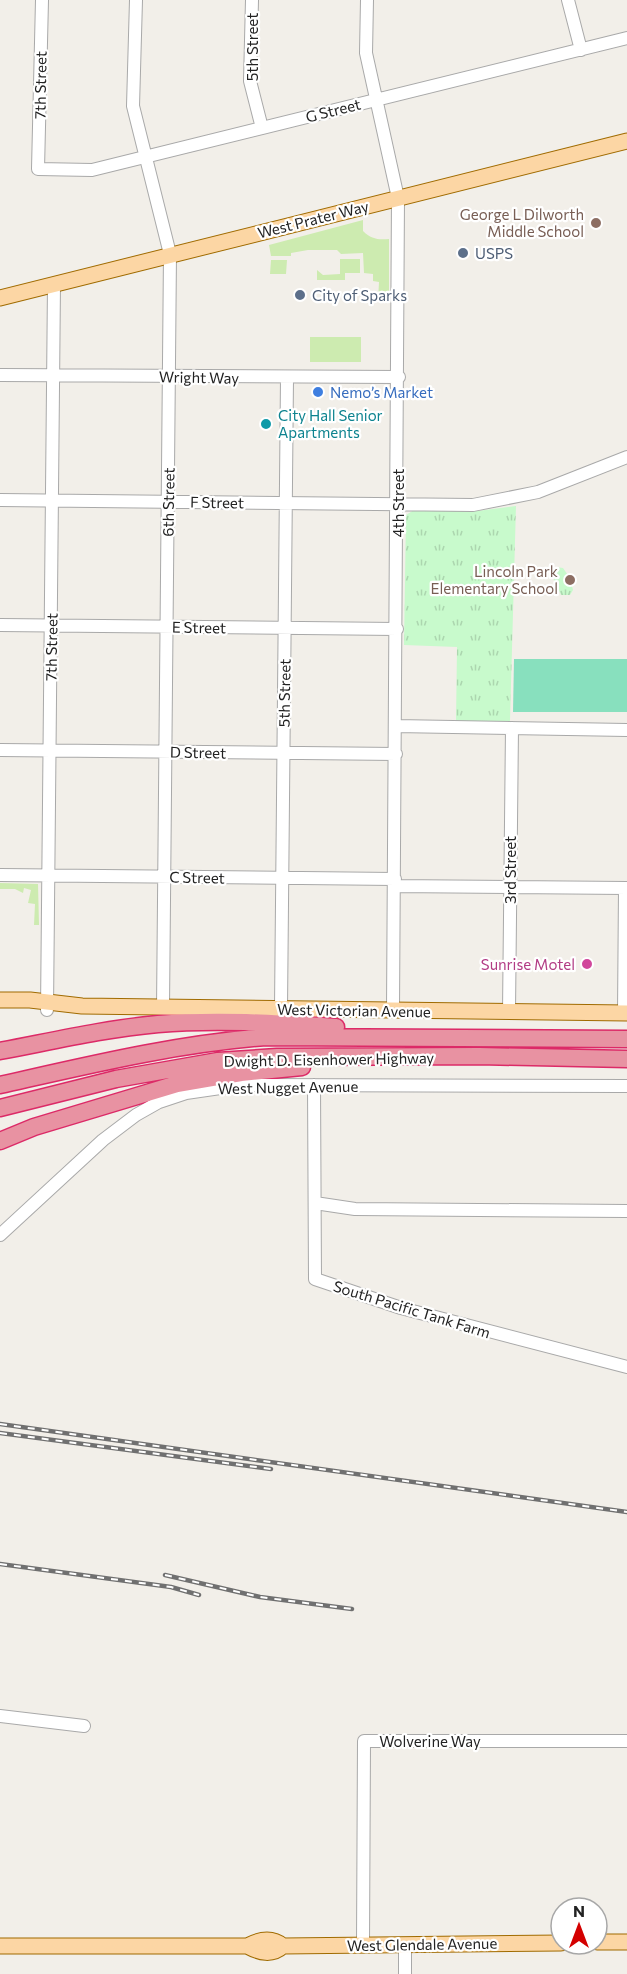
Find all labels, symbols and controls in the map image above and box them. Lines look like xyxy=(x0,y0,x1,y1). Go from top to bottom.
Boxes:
street label: 5th Street xyxy=(243,13,261,81)
street label: 7th Street xyxy=(30,51,50,119)
street label: G Street xyxy=(304,94,362,126)
street label: West Prater Way xyxy=(256,196,371,242)
place label: George L Dilworth Middle School xyxy=(460,205,584,240)
marker: George L Dilworth Middle School xyxy=(589,216,603,230)
place label: USPS xyxy=(475,244,513,262)
marker: USPS xyxy=(456,246,470,260)
place label: City of Sparks xyxy=(312,286,407,304)
marker: City of Sparks xyxy=(293,288,307,302)
street label: Wright Way xyxy=(159,367,239,387)
place label: Nemo’s Market xyxy=(330,383,433,401)
marker: Nemo’s Market xyxy=(311,385,325,399)
place label: City Hall Senior Apartments xyxy=(278,406,383,441)
marker: City Hall Senior Apartments xyxy=(259,417,273,431)
street label: 6th Street xyxy=(158,467,178,537)
street label: 4th Street xyxy=(389,468,407,538)
street label: F Street xyxy=(190,493,244,511)
place label: Lincoln Park Elementary School xyxy=(431,562,558,597)
marker: Lincoln Park Elementary School xyxy=(563,573,577,587)
street label: 7th Street xyxy=(41,613,61,681)
street label: E Street xyxy=(172,618,226,636)
street label: 5th Street xyxy=(274,659,294,727)
street label: D Street xyxy=(170,743,226,761)
street label: 3rd Street xyxy=(501,836,519,904)
street label: C Street xyxy=(169,868,225,886)
place label: Sunrise Motel xyxy=(481,955,575,973)
marker: Sunrise Motel xyxy=(580,957,594,971)
street label: West Victorian Avenue xyxy=(277,1000,431,1020)
street label: Dwight D. Eisenhower Highway xyxy=(224,1048,435,1070)
street label: West Nugget Avenue xyxy=(218,1077,359,1097)
street label: South Pacific Tank Farm xyxy=(331,1277,493,1341)
street label: Wolverine Way xyxy=(379,1732,481,1750)
north arrow xyxy=(549,1896,609,1956)
text: N xyxy=(573,1901,585,1920)
street label: West Glendale Avenue xyxy=(347,1934,497,1954)

